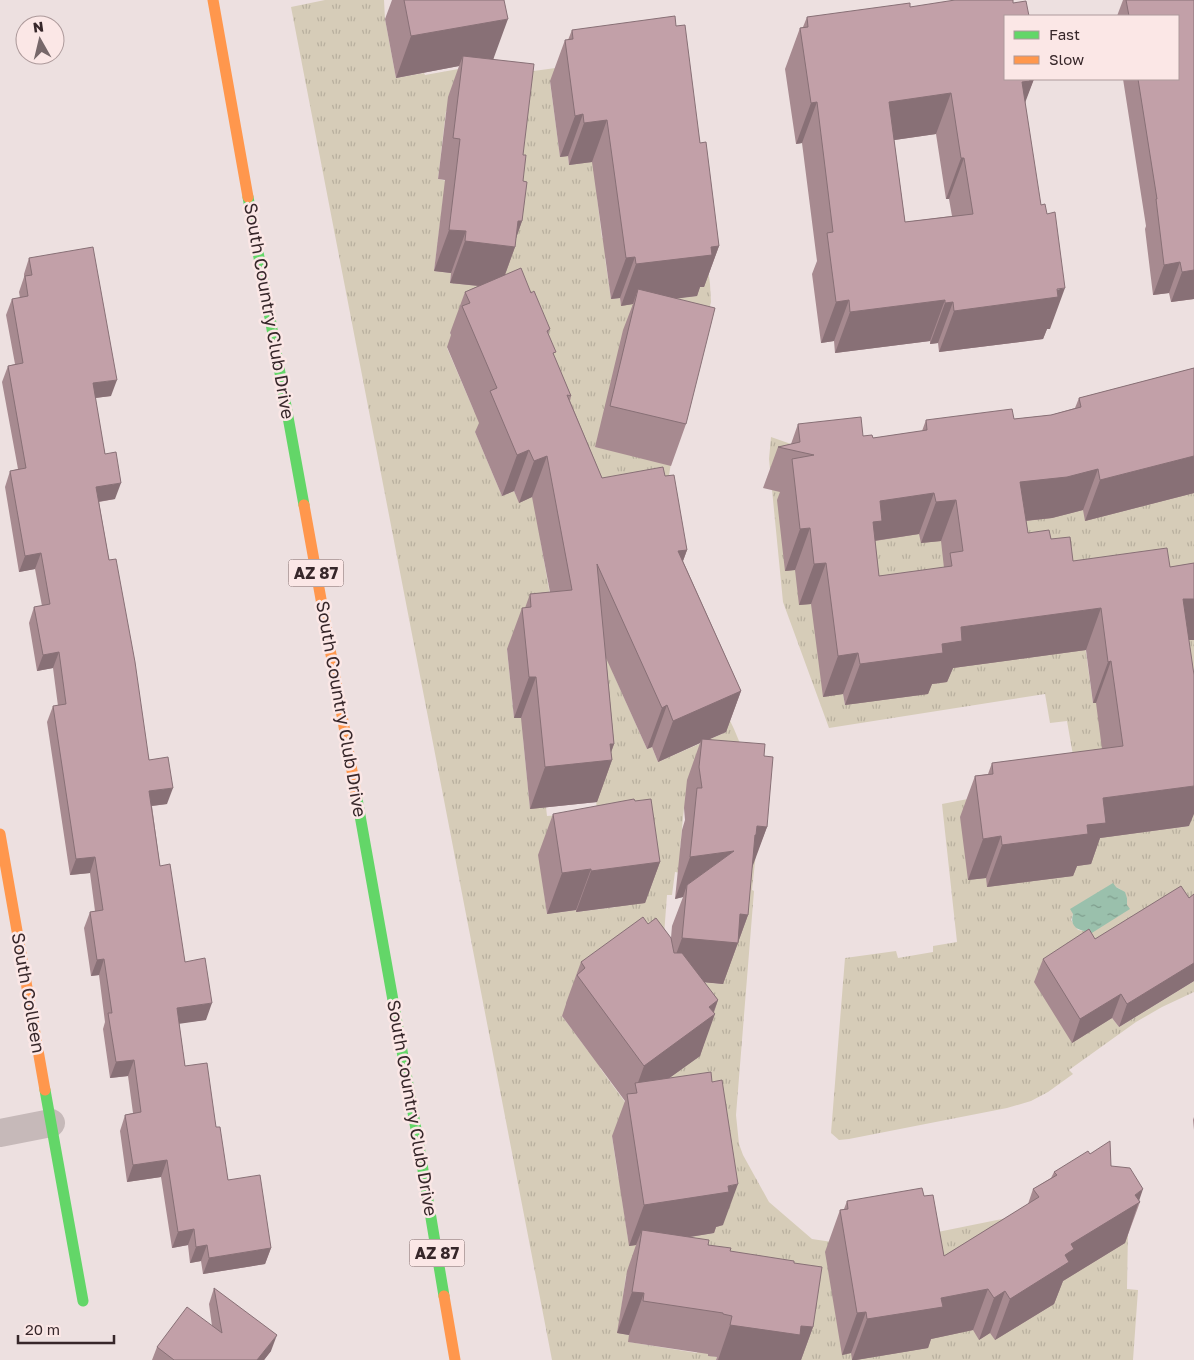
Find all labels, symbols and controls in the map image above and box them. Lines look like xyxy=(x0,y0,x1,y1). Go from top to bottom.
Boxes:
north arrow xyxy=(15,15,65,65)
legend xyxy=(1004,15,1179,80)
text: N xyxy=(32,17,45,36)
text: Fast xyxy=(1049,25,1080,43)
text: Slow xyxy=(1049,50,1084,68)
street label: South Country Club Drive xyxy=(240,201,300,421)
road number: AZ 87 xyxy=(288,560,344,586)
street label: South Country Club Drive xyxy=(312,599,372,819)
street label: South Colleen xyxy=(8,931,50,1055)
street label: South Country Club Drive xyxy=(383,998,443,1218)
road number: AZ 87 xyxy=(410,1240,464,1266)
scale bar xyxy=(18,1312,114,1344)
text: 20 m xyxy=(25,1320,60,1338)

